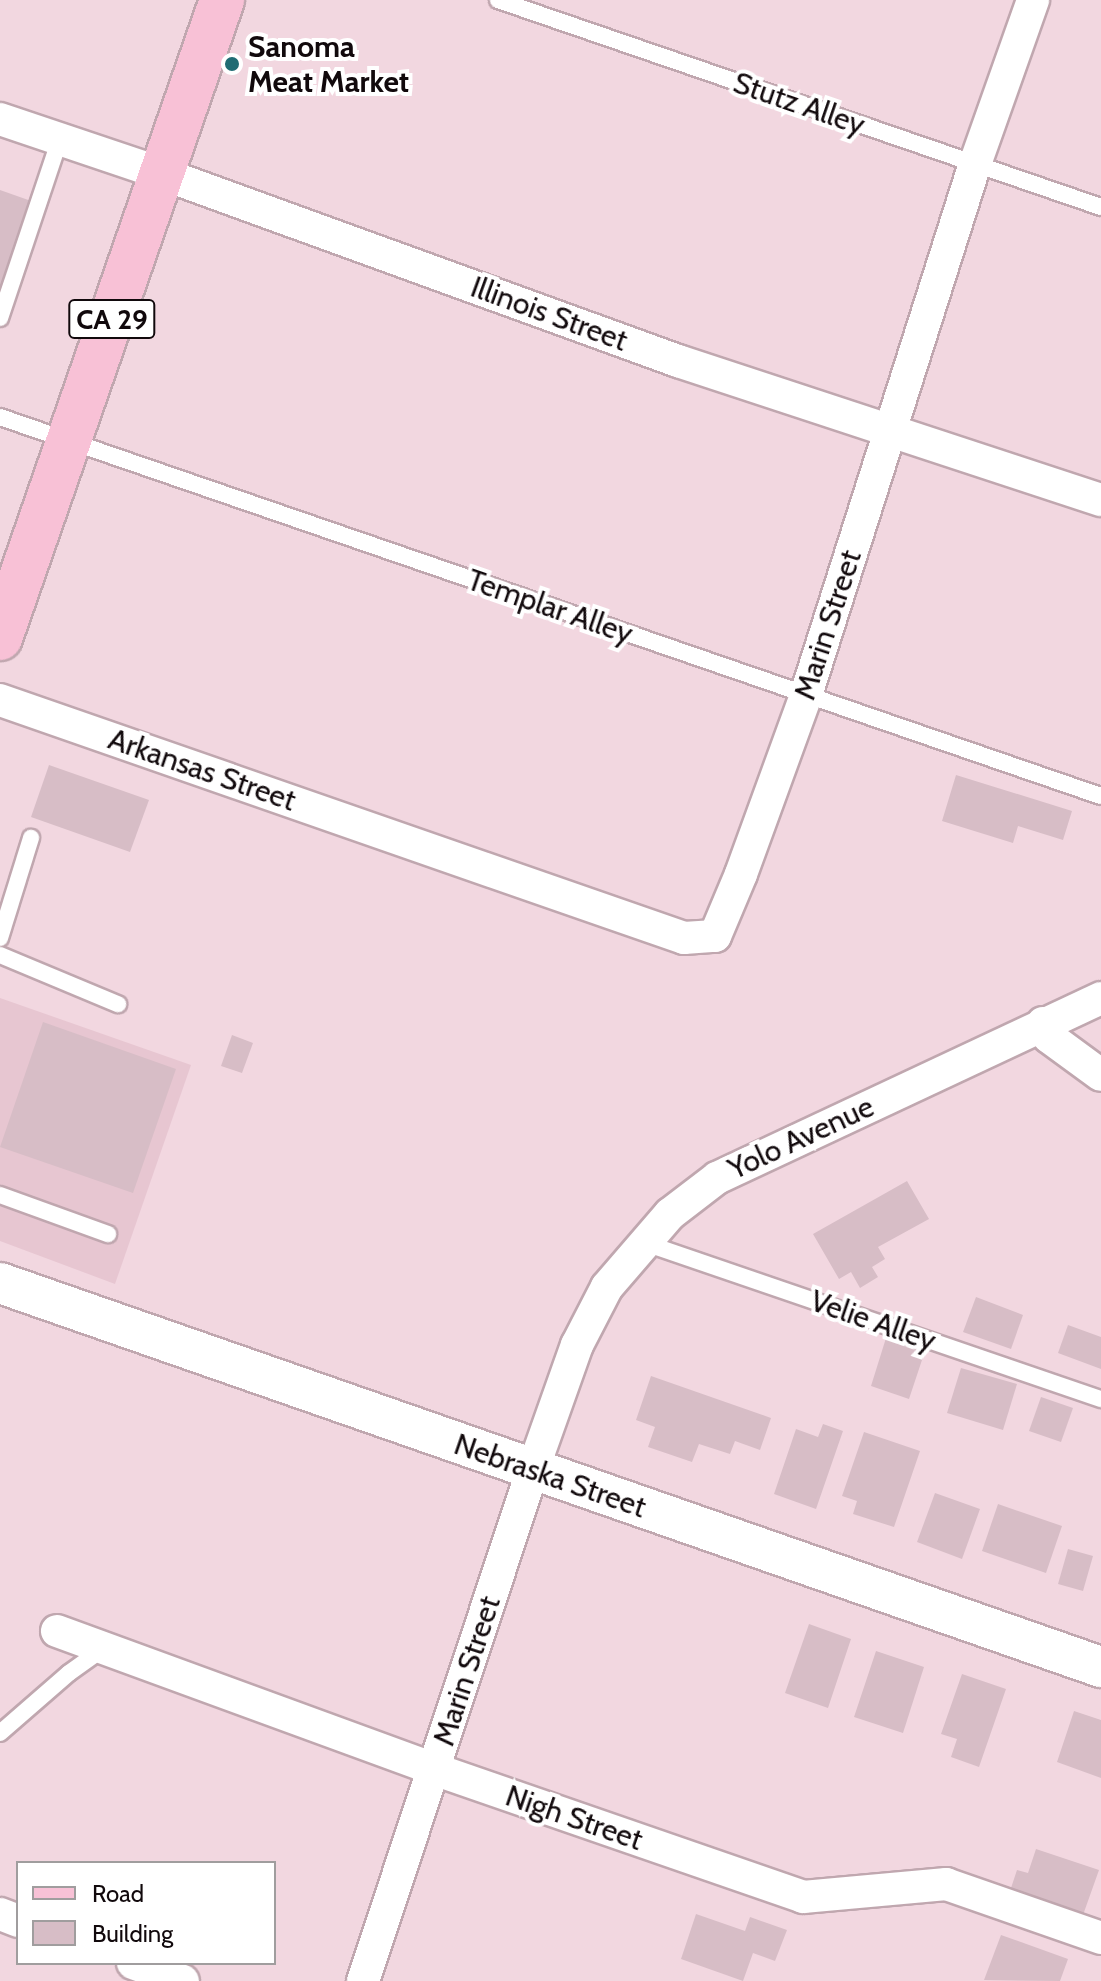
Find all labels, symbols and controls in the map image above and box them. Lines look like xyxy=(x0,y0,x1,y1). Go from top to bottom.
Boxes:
place label: Sanoma Meat Market xyxy=(248,29,409,100)
marker: Sanoma Meat Market xyxy=(223,55,241,73)
street label: Stutz Alley xyxy=(729,65,869,143)
street label: Illinois Street xyxy=(466,269,632,359)
road number: CA 29 xyxy=(68,295,156,343)
street label: Marin Street xyxy=(787,546,869,704)
street label: Templar Alley xyxy=(463,562,637,652)
street label: Arkansas Street xyxy=(104,721,300,819)
street label: Yolo Avenue xyxy=(723,1089,879,1187)
street label: Velie Alley xyxy=(806,1283,940,1359)
street label: Nebraska Street xyxy=(449,1426,651,1526)
street label: Marin Street xyxy=(426,1592,508,1750)
street label: Nigh Street xyxy=(501,1778,647,1858)
legend xyxy=(16,1861,276,1965)
text: Road xyxy=(92,1879,144,1908)
text: Building xyxy=(92,1919,173,1948)

